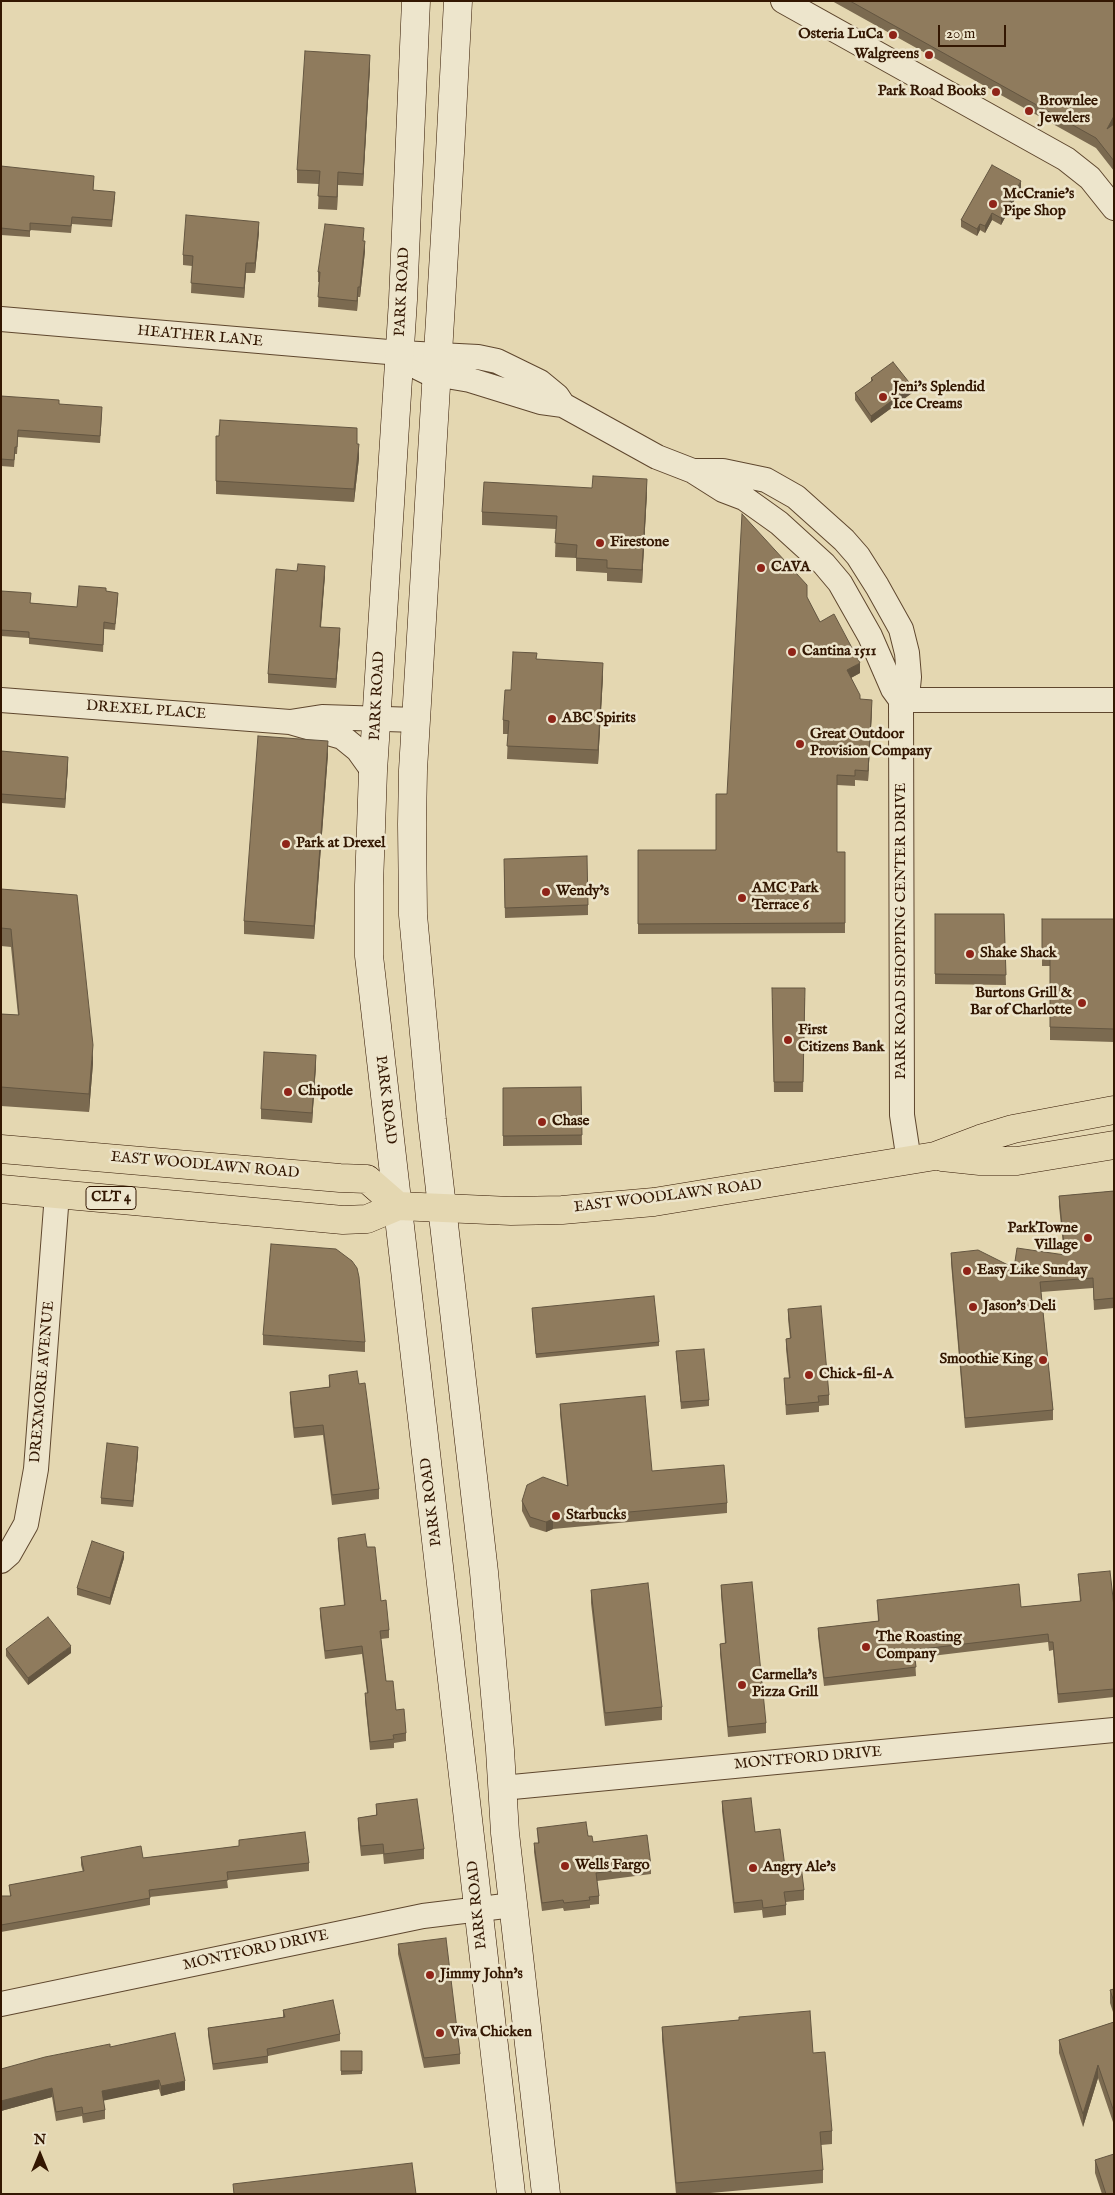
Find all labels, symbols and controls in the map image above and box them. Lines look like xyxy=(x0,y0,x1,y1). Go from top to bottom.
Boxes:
scale bar xyxy=(940,15,1008,47)
text: 20 m xyxy=(946,24,975,43)
place label: Osteria LuCa xyxy=(798,26,883,44)
marker: Osteria LuCa xyxy=(887,29,899,41)
place label: Walgreens xyxy=(854,46,919,64)
marker: Walgreens xyxy=(923,49,935,61)
place label: Park Road Books xyxy=(878,83,986,101)
marker: Park Road Books xyxy=(990,86,1002,98)
place label: Brownlee Jewelers xyxy=(1039,93,1098,128)
marker: Brownlee Jewelers xyxy=(1023,105,1035,117)
place label: McCranie's Pipe Shop xyxy=(1003,186,1074,221)
marker: McCranie's Pipe Shop xyxy=(987,198,999,210)
street label: PARK ROAD xyxy=(392,247,414,337)
street label: HEATHER LANE xyxy=(136,323,264,351)
place label: Jeni's Splendid Ice Creams xyxy=(893,379,985,414)
marker: Jeni's Splendid Ice Creams xyxy=(877,391,889,403)
place label: Firestone xyxy=(610,534,669,552)
marker: Firestone xyxy=(594,537,606,549)
place label: CAVA xyxy=(771,559,810,577)
marker: CAVA xyxy=(755,562,767,574)
place label: Cantina 1511 xyxy=(802,643,876,661)
marker: Cantina 1511 xyxy=(786,646,798,658)
street label: PARK ROAD xyxy=(367,651,389,741)
street label: DREXEL PLACE xyxy=(85,698,207,724)
place label: ABC Spirits xyxy=(562,710,636,728)
marker: ABC Spirits xyxy=(546,713,558,725)
place label: Great Outdoor Provision Company xyxy=(810,726,932,761)
marker: Great Outdoor Provision Company xyxy=(794,738,806,750)
street label: PARK ROAD SHOPPING CENTER DRIVE xyxy=(893,783,911,1079)
place label: Park at Drexel xyxy=(296,835,385,853)
marker: Park at Drexel xyxy=(280,838,292,850)
place label: AMC Park Terrace 6 xyxy=(752,880,819,915)
place label: Wendy's xyxy=(556,883,609,901)
marker: Wendy's xyxy=(540,886,552,898)
marker: AMC Park Terrace 6 xyxy=(736,892,748,904)
place label: Shake Shack xyxy=(980,945,1057,963)
marker: Shake Shack xyxy=(964,948,976,960)
place label: Burtons Grill & Bar of Charlotte xyxy=(970,985,1072,1020)
marker: Burtons Grill & Bar of Charlotte xyxy=(1076,997,1088,1009)
place label: First Citizens Bank xyxy=(798,1022,885,1057)
marker: First Citizens Bank xyxy=(782,1034,794,1046)
street label: PARK ROAD xyxy=(371,1055,399,1145)
place label: Chipotle xyxy=(298,1083,353,1101)
marker: Chipotle xyxy=(282,1086,294,1098)
place label: Chase xyxy=(552,1113,589,1131)
marker: Chase xyxy=(536,1116,548,1128)
street label: EAST WOODLAWN ROAD xyxy=(110,1149,300,1183)
street label: EAST WOODLAWN ROAD xyxy=(573,1177,763,1217)
road number: CLT 4 xyxy=(86,1186,136,1210)
place label: ParkTowne Village xyxy=(1008,1220,1078,1255)
marker: ParkTowne Village xyxy=(1082,1232,1094,1244)
place label: Easy Like Sunday xyxy=(977,1262,1088,1280)
marker: Easy Like Sunday xyxy=(961,1265,973,1277)
place label: Jason's Deli xyxy=(983,1298,1056,1316)
street label: DREXMORE AVENUE xyxy=(27,1300,59,1464)
marker: Jason's Deli xyxy=(967,1301,979,1313)
place label: Smoothie King xyxy=(939,1351,1033,1369)
marker: Smoothie King xyxy=(1037,1354,1049,1366)
place label: Chick-fil-A xyxy=(819,1366,893,1384)
marker: Chick-fil-A xyxy=(803,1369,815,1381)
street label: PARK ROAD xyxy=(418,1457,446,1547)
place label: Starbucks xyxy=(566,1507,626,1525)
marker: Starbucks xyxy=(550,1510,562,1522)
place label: The Roasting Company xyxy=(876,1629,962,1664)
marker: The Roasting Company xyxy=(860,1641,872,1653)
place label: Carmella's Pizza Grill xyxy=(752,1667,818,1702)
marker: Carmella's Pizza Grill xyxy=(736,1679,748,1691)
street label: MONTFORD DRIVE xyxy=(733,1744,883,1774)
place label: Wells Fargo xyxy=(575,1857,650,1875)
place label: Angry Ale's xyxy=(763,1859,836,1877)
street label: PARK ROAD xyxy=(464,1860,492,1950)
marker: Wells Fargo xyxy=(559,1860,571,1872)
marker: Angry Ale's xyxy=(747,1862,759,1874)
street label: MONTFORD DRIVE xyxy=(182,1927,330,1975)
place label: Jimmy John's xyxy=(440,1966,523,1984)
marker: Jimmy John's xyxy=(424,1969,436,1981)
place label: Viva Chicken xyxy=(450,2024,532,2042)
marker: Viva Chicken xyxy=(434,2027,446,2039)
north arrow xyxy=(15,2130,65,2180)
text: N xyxy=(34,2131,46,2149)

